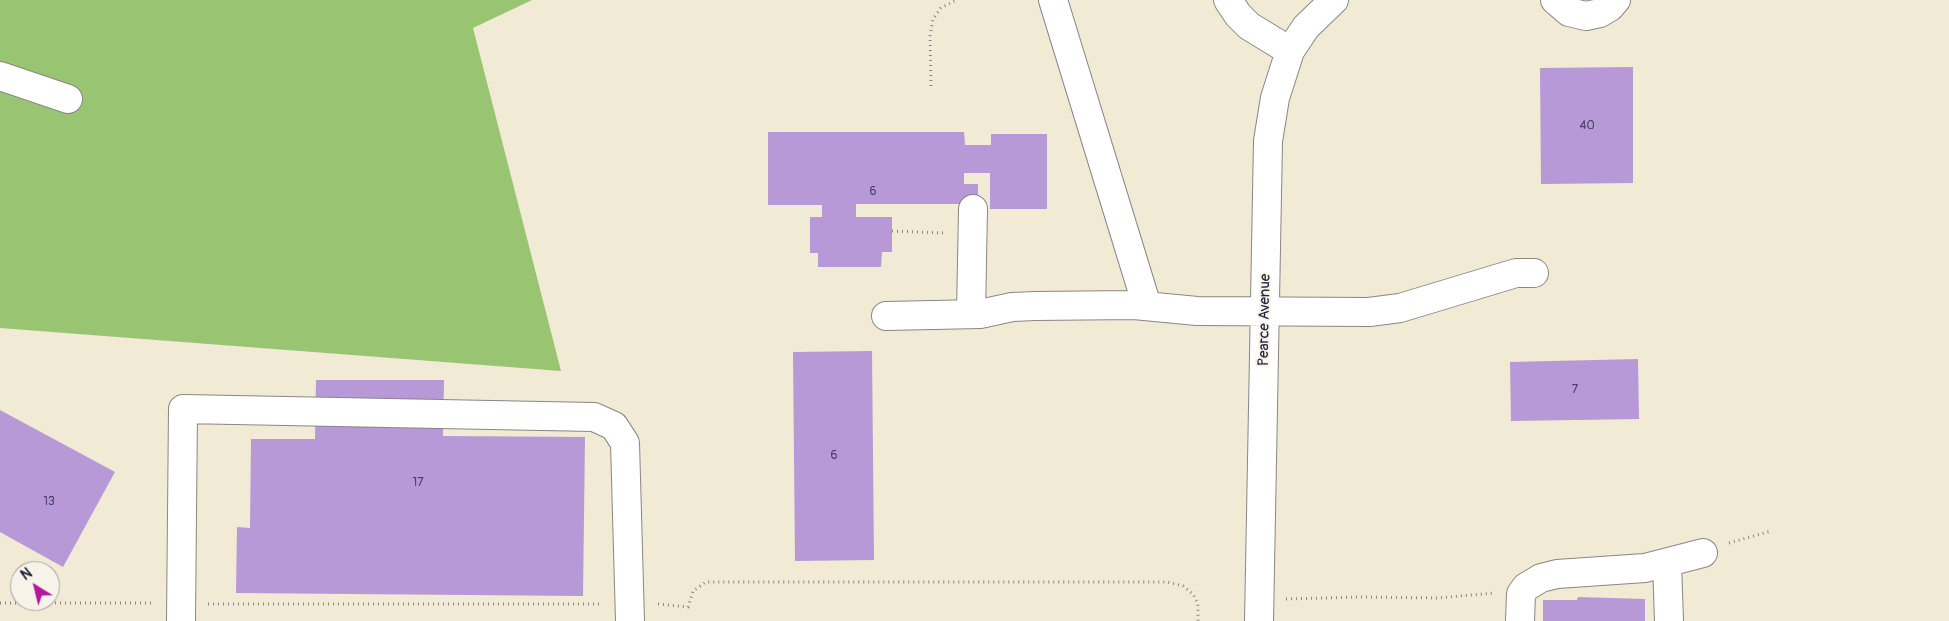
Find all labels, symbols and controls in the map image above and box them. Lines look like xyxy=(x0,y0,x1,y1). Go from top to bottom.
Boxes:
house number: 40 xyxy=(1579,119,1595,133)
house number: 6 xyxy=(870,185,876,199)
street label: Pearce Avenue xyxy=(1255,274,1275,366)
house number: 7 xyxy=(1572,383,1578,397)
house number: 6 xyxy=(831,449,837,463)
house number: 17 xyxy=(412,476,424,490)
house number: 13 xyxy=(43,495,55,509)
north arrow xyxy=(10,561,60,611)
text: N xyxy=(18,565,35,584)

